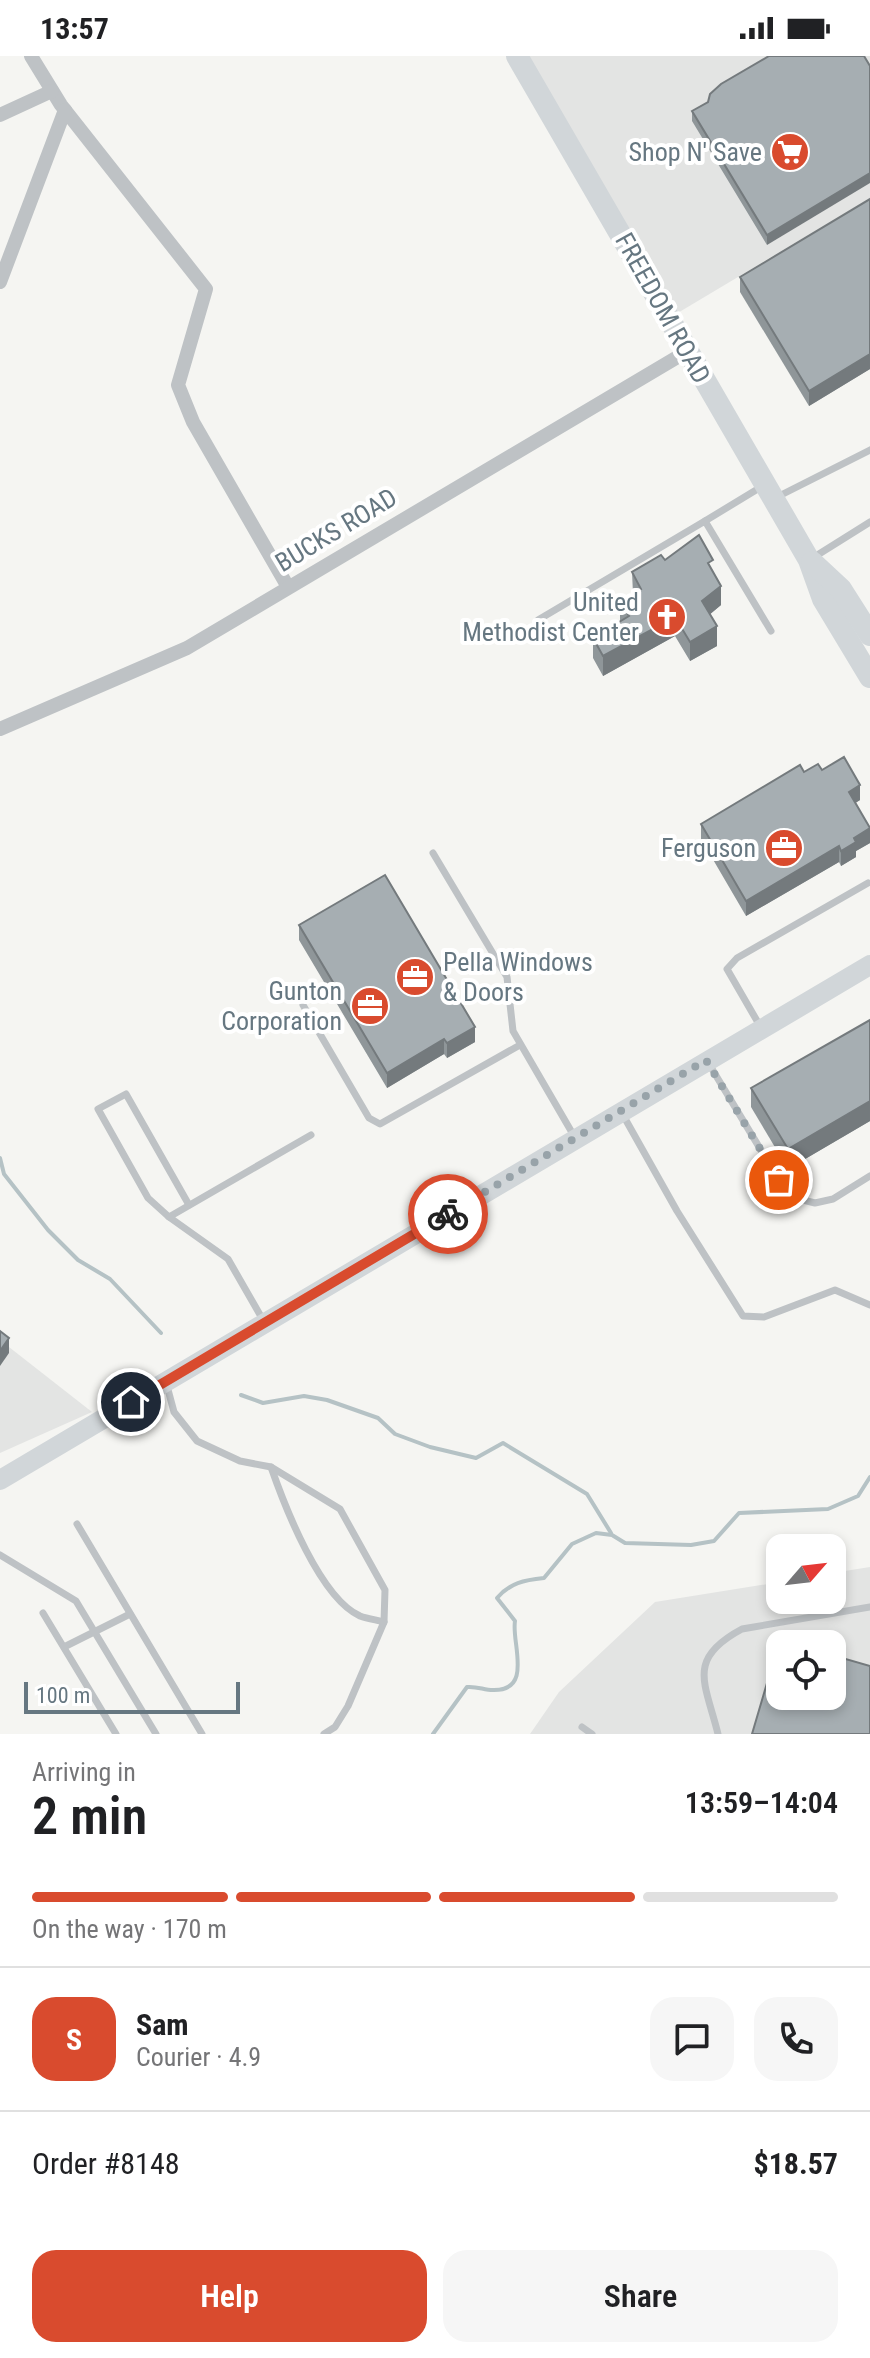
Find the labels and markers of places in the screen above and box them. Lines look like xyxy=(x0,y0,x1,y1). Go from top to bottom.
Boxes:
supermarket icon: Shop N' Save xyxy=(769,131,811,173)
place label: Shop N' Save xyxy=(629,137,762,167)
place label: United Methodist Center xyxy=(462,587,639,647)
church icon: United Methodist Center xyxy=(646,596,688,638)
office icon: Ferguson xyxy=(763,827,805,869)
place label: Ferguson xyxy=(661,833,756,863)
place label: Pella Windows & Doors xyxy=(443,947,593,1007)
office icon: Pella Windows & Doors xyxy=(394,956,436,998)
place label: Gunton Corporation xyxy=(221,976,342,1036)
office icon: Gunton Corporation xyxy=(349,985,391,1027)
pin xyxy=(745,1146,813,1214)
pin xyxy=(97,1368,165,1436)

